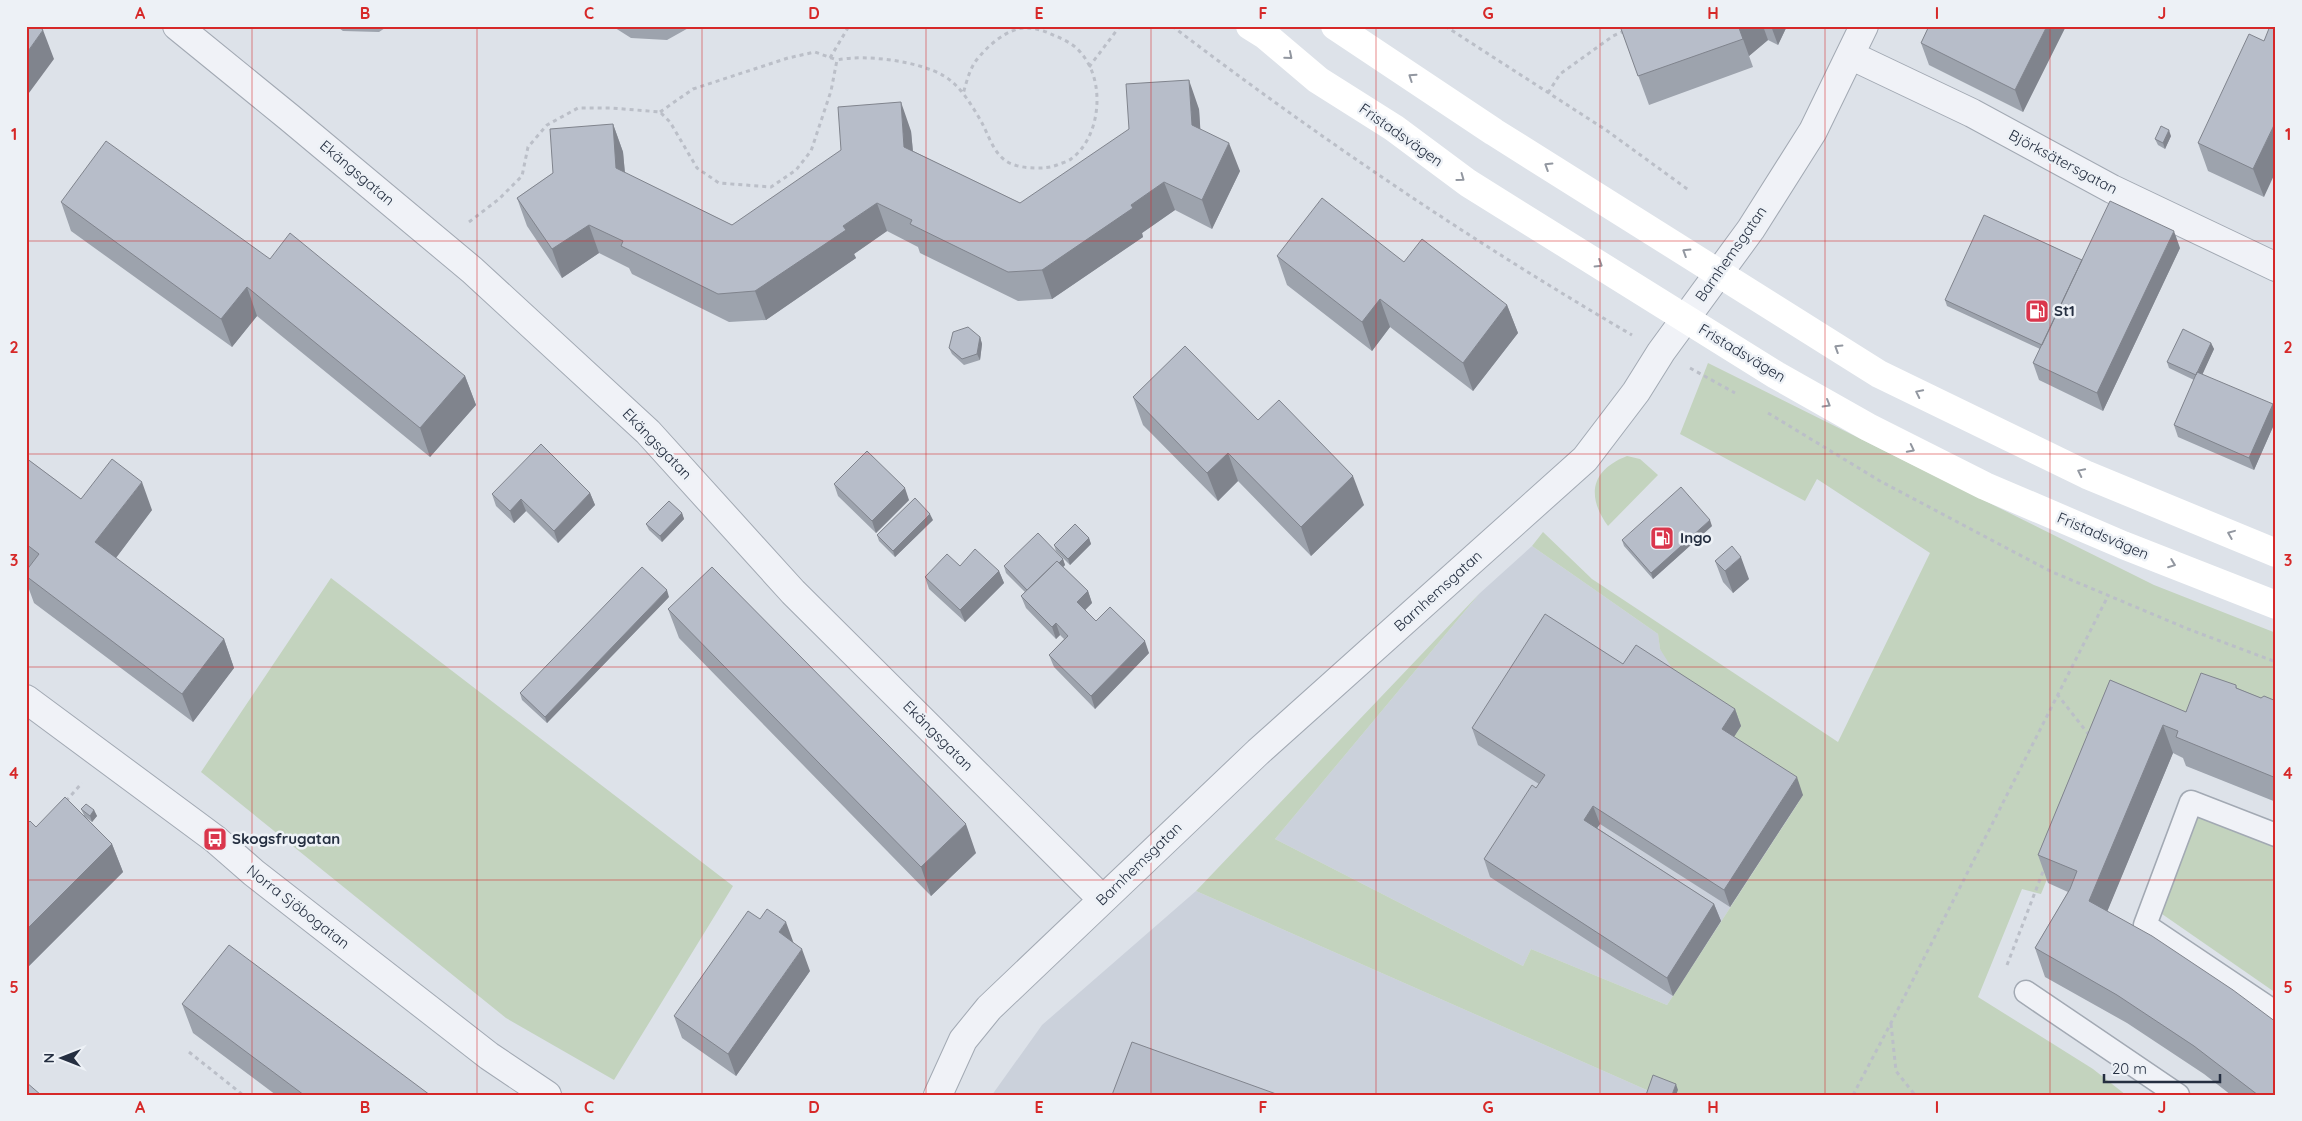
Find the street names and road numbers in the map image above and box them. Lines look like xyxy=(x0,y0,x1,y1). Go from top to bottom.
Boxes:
street label: Fristadsvägen xyxy=(1356,99,1447,170)
street label: Björksätersgatan xyxy=(2006,125,2121,198)
street label: Ekängsgatan xyxy=(316,136,399,209)
street label: Barnhemsgatan xyxy=(1691,202,1771,305)
street label: Fristadsvägen xyxy=(1695,319,1789,386)
street label: Ekängsgatan xyxy=(619,404,696,483)
street label: Fristadsvägen xyxy=(2054,508,2152,563)
street label: Barnhemsgatan xyxy=(1390,546,1486,635)
street label: Ekängsgatan xyxy=(899,697,977,775)
street label: Barnhemsgatan xyxy=(1092,818,1186,909)
street label: Norra Sjöbogatan xyxy=(243,861,354,953)

